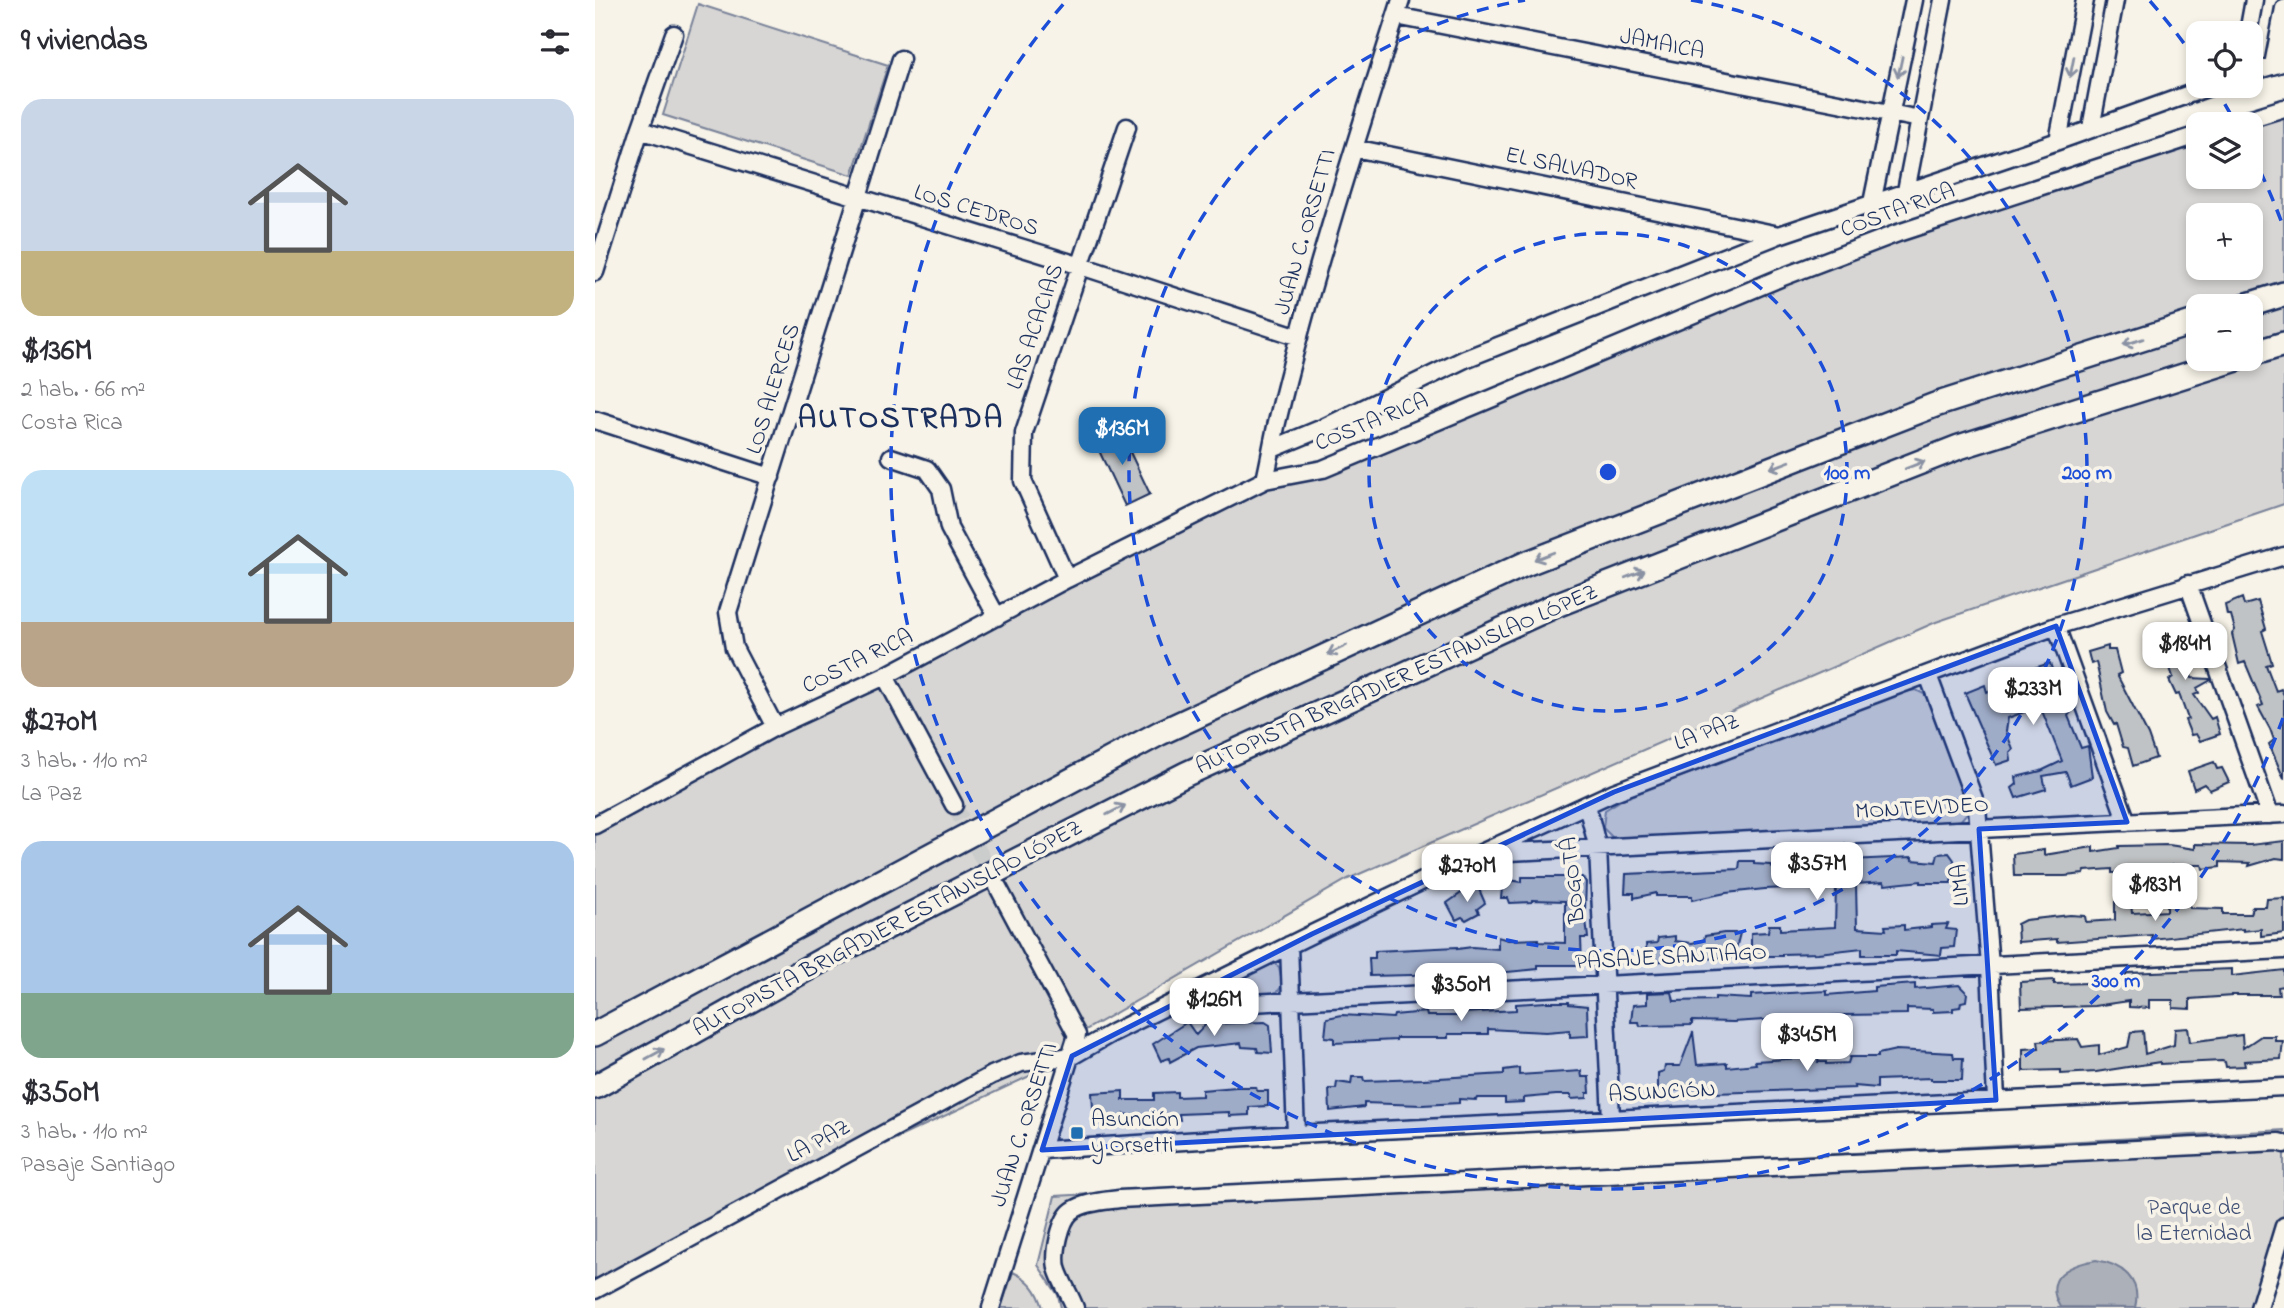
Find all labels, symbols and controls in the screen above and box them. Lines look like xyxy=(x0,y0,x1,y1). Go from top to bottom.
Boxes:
text: 9 viviendas xyxy=(21,20,148,64)
street label: JAMAICA xyxy=(1617,21,1707,69)
map controls xyxy=(2186,21,2263,371)
button: locate xyxy=(2186,21,2263,98)
icon: filters xyxy=(536,23,574,61)
one-way arrow xyxy=(1893,55,1907,78)
one-way arrow xyxy=(2065,55,2079,78)
button: layers xyxy=(2186,112,2263,189)
street label: EL SALVADOR xyxy=(1502,139,1640,199)
icon: home xyxy=(235,145,361,271)
street label: JUAN C. ORSETTI xyxy=(1267,145,1345,319)
street label: COSTA RICA xyxy=(1836,175,1960,247)
street label: LOS CEDROS xyxy=(909,176,1043,246)
button: + xyxy=(2186,203,2263,280)
street label: LAS ACACIAS xyxy=(999,260,1073,394)
button: − xyxy=(2186,294,2263,371)
street label: LOS ALERCES xyxy=(738,320,810,458)
text: $136M xyxy=(21,330,93,374)
one-way arrow xyxy=(2122,336,2144,349)
text: 2 hab. · 66 m² xyxy=(21,374,145,407)
street label: COSTA RICA xyxy=(1310,385,1434,461)
district label: AUTOSTRADA xyxy=(798,398,1004,442)
text: Costa Rica xyxy=(21,407,123,440)
pin: $136M xyxy=(1073,407,1171,467)
text: $136M xyxy=(1095,413,1149,446)
one-way arrow xyxy=(1904,457,1926,470)
text: 100 m xyxy=(1824,459,1870,489)
text: 200 m xyxy=(2061,459,2112,489)
centre of rings xyxy=(1596,460,1620,484)
one-way arrow xyxy=(1769,460,1791,473)
icon: home xyxy=(235,516,361,642)
one-way arrow xyxy=(1534,551,1556,563)
one-way arrow xyxy=(1624,567,1645,580)
street label: AUTOPISTA BRIGADIER ESTANISLAO LÓPEZ xyxy=(1191,576,1603,784)
street label: COSTA RICA xyxy=(797,621,919,703)
pin: $184M xyxy=(2136,622,2234,682)
text: $184M xyxy=(2158,628,2212,661)
one-way arrow xyxy=(1327,645,1348,658)
pin: $233M xyxy=(1984,668,2082,727)
text: $233M xyxy=(2004,673,2062,706)
text: $270M xyxy=(21,701,98,745)
street label: LA PAZ xyxy=(1670,705,1744,761)
text: 3 hab. · 110 m² xyxy=(21,745,148,778)
text: La Paz xyxy=(21,778,82,811)
street label: MONTEVIDEO xyxy=(1854,789,1990,829)
one-way arrow xyxy=(1105,803,1125,817)
street label: AUTOPISTA BRIGADIER ESTANISLAO LÓPEZ xyxy=(687,812,1089,1046)
street label: BOGOTÁ xyxy=(1552,835,1595,926)
pin: $357M xyxy=(1768,842,1866,902)
pin: $270M xyxy=(1418,844,1516,904)
text: $357M xyxy=(1787,848,1847,881)
text: $270M xyxy=(1438,850,1496,883)
street label: LIMA xyxy=(1943,863,1979,907)
pin: $183M xyxy=(2106,864,2204,923)
text: $183M xyxy=(2128,869,2182,902)
icon: home xyxy=(235,887,361,1013)
street label: PASAJE SANTIAGO xyxy=(1574,936,1768,980)
pin: $350M xyxy=(1412,964,1510,1023)
text: 300 m xyxy=(2091,967,2140,997)
text: $350M xyxy=(1431,969,1491,1002)
pin: $126M xyxy=(1165,978,1263,1038)
text: $126M xyxy=(1186,984,1242,1017)
pin: $345M xyxy=(1758,1014,1856,1073)
text: $345M xyxy=(1777,1019,1837,1052)
street label: JUAN C. ORSETTI xyxy=(983,1038,1067,1212)
one-way arrow xyxy=(644,1047,664,1061)
text: $350M xyxy=(21,1072,100,1116)
street label: ASUNCIÓN xyxy=(1607,1074,1717,1112)
place label: Asunción y Orsetti xyxy=(1091,1104,1179,1165)
street label: LA PAZ xyxy=(781,1112,857,1172)
text: 3 hab. · 110 m² xyxy=(21,1116,148,1149)
marker: Asunción y Orsetti xyxy=(1069,1125,1085,1141)
text: Pasaje Santiago xyxy=(21,1149,175,1182)
park label: Parque de la Eternidad xyxy=(2137,1192,2252,1251)

